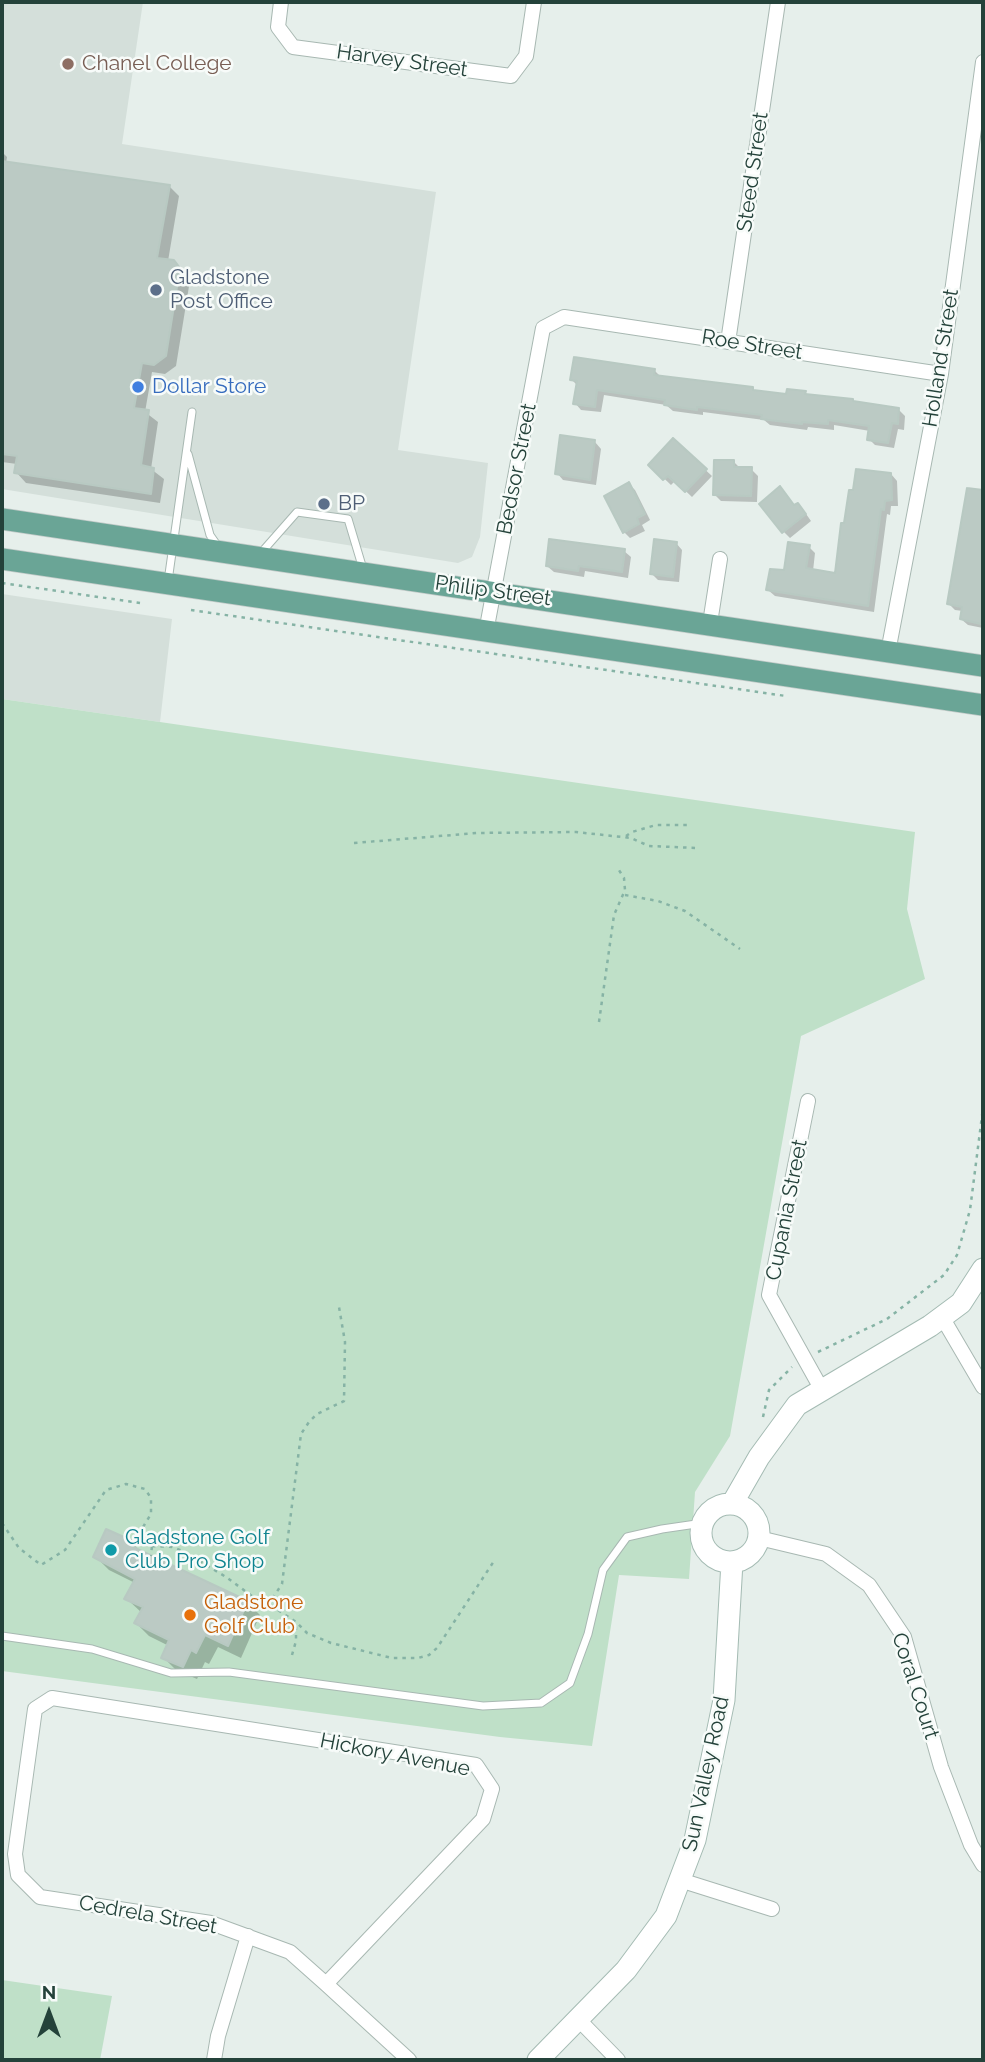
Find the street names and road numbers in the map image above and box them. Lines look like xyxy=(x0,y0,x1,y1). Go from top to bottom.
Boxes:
street label: Harvey Street xyxy=(335,39,469,83)
street label: Steed Street xyxy=(732,110,774,234)
street label: Holland Street xyxy=(918,287,964,429)
street label: Roe Street xyxy=(700,325,804,365)
street label: Bedsor Street xyxy=(492,401,542,537)
street label: Philip Street xyxy=(433,570,553,612)
street label: Cupania Street xyxy=(761,1137,813,1283)
street label: Coral Court xyxy=(886,1630,944,1742)
street label: Sun Valley Road xyxy=(677,1694,735,1854)
street label: Hickory Avenue xyxy=(318,1728,472,1782)
street label: Cedrela Street xyxy=(77,1890,219,1940)

